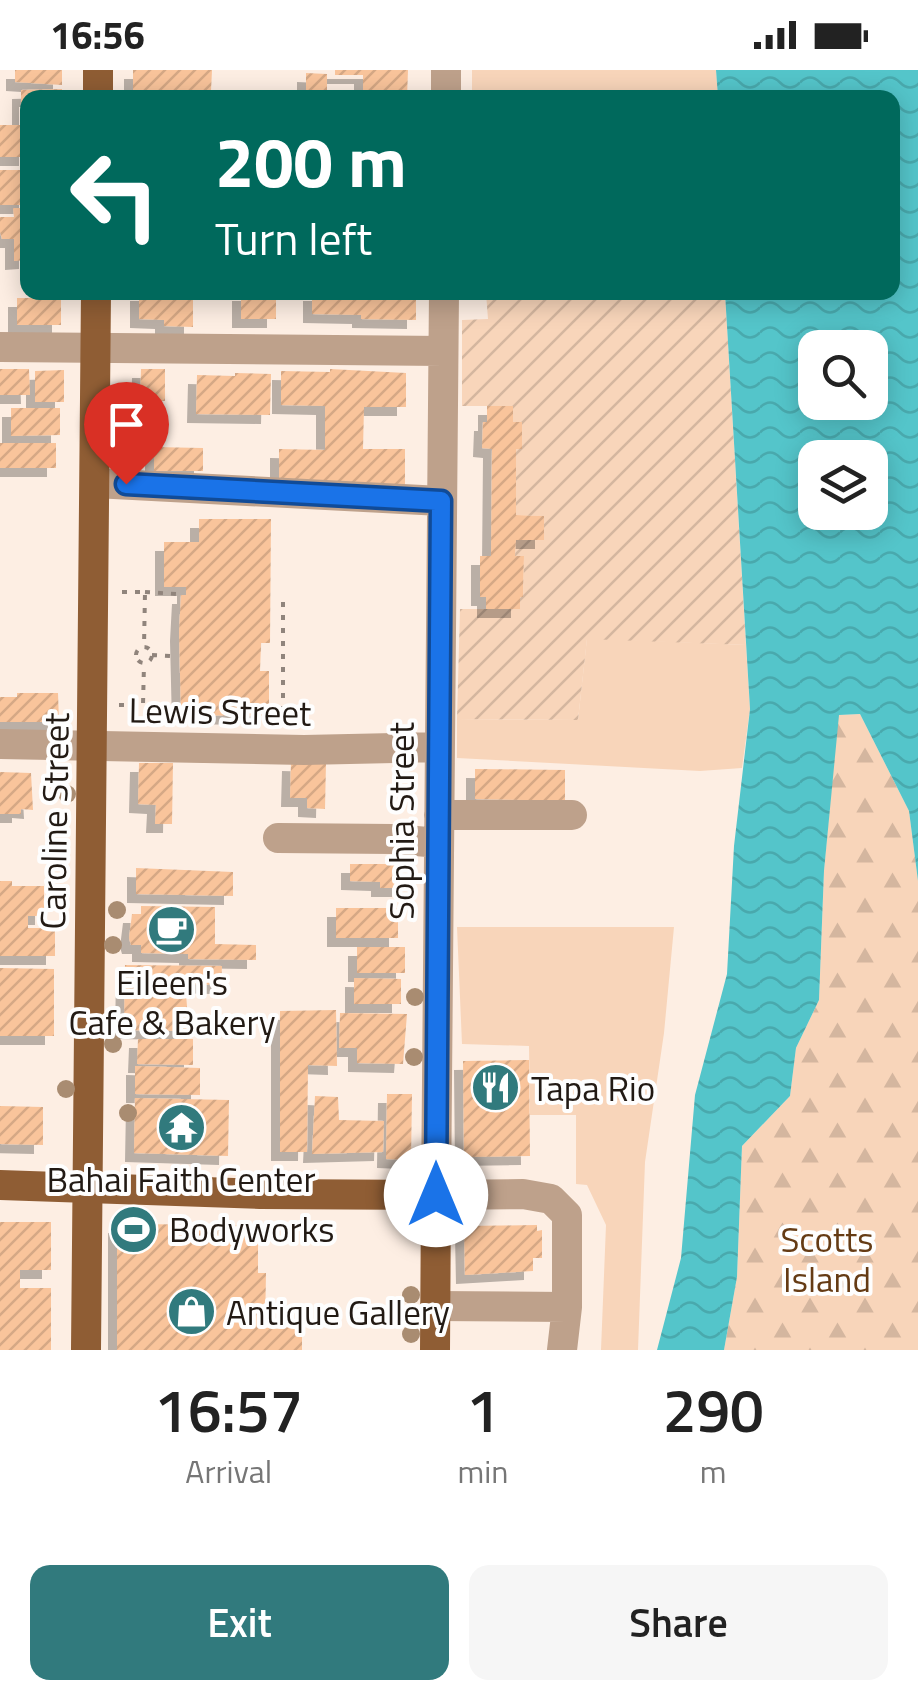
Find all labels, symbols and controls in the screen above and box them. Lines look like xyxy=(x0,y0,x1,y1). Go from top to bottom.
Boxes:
text: 16:56 xyxy=(50,6,145,64)
text: 200 m xyxy=(215,108,407,214)
icon: left xyxy=(50,130,180,260)
text: Turn left xyxy=(215,204,372,272)
map controls xyxy=(798,330,888,530)
button: search xyxy=(798,330,888,420)
pin xyxy=(84,382,169,485)
icon: arrive xyxy=(99,397,154,452)
button: layers xyxy=(798,440,888,530)
street label: Lewis Street xyxy=(128,682,312,740)
street label: Caroline Street xyxy=(25,712,83,930)
street label: Sophia Street xyxy=(374,722,428,920)
cafe icon: Eileen's Cafe & Bakery xyxy=(146,904,198,956)
place label: Eileen's Cafe & Bakery xyxy=(68,955,276,1049)
place label: Tapa Rio xyxy=(531,1061,655,1115)
restaurant icon: Tapa Rio xyxy=(470,1062,522,1114)
temple icon: Bahai Faith Center xyxy=(155,1101,207,1153)
position arrow xyxy=(384,1143,488,1247)
place label: Bahai Faith Center xyxy=(46,1152,316,1206)
place label: Bodyworks xyxy=(169,1202,335,1256)
sports icon: Bodyworks xyxy=(108,1203,160,1255)
park label: Scotts Island xyxy=(780,1212,874,1306)
place label: Antique Gallery xyxy=(226,1285,450,1339)
shop icon: Antique Gallery xyxy=(165,1286,217,1338)
text: 16:57 xyxy=(154,1364,303,1455)
text: 1 xyxy=(466,1364,500,1455)
text: 290 xyxy=(663,1364,764,1455)
text: Arrival xyxy=(185,1447,272,1495)
text: min xyxy=(457,1447,508,1495)
text: m xyxy=(700,1447,727,1495)
button: Exit xyxy=(30,1565,449,1680)
button: Share xyxy=(469,1565,888,1680)

